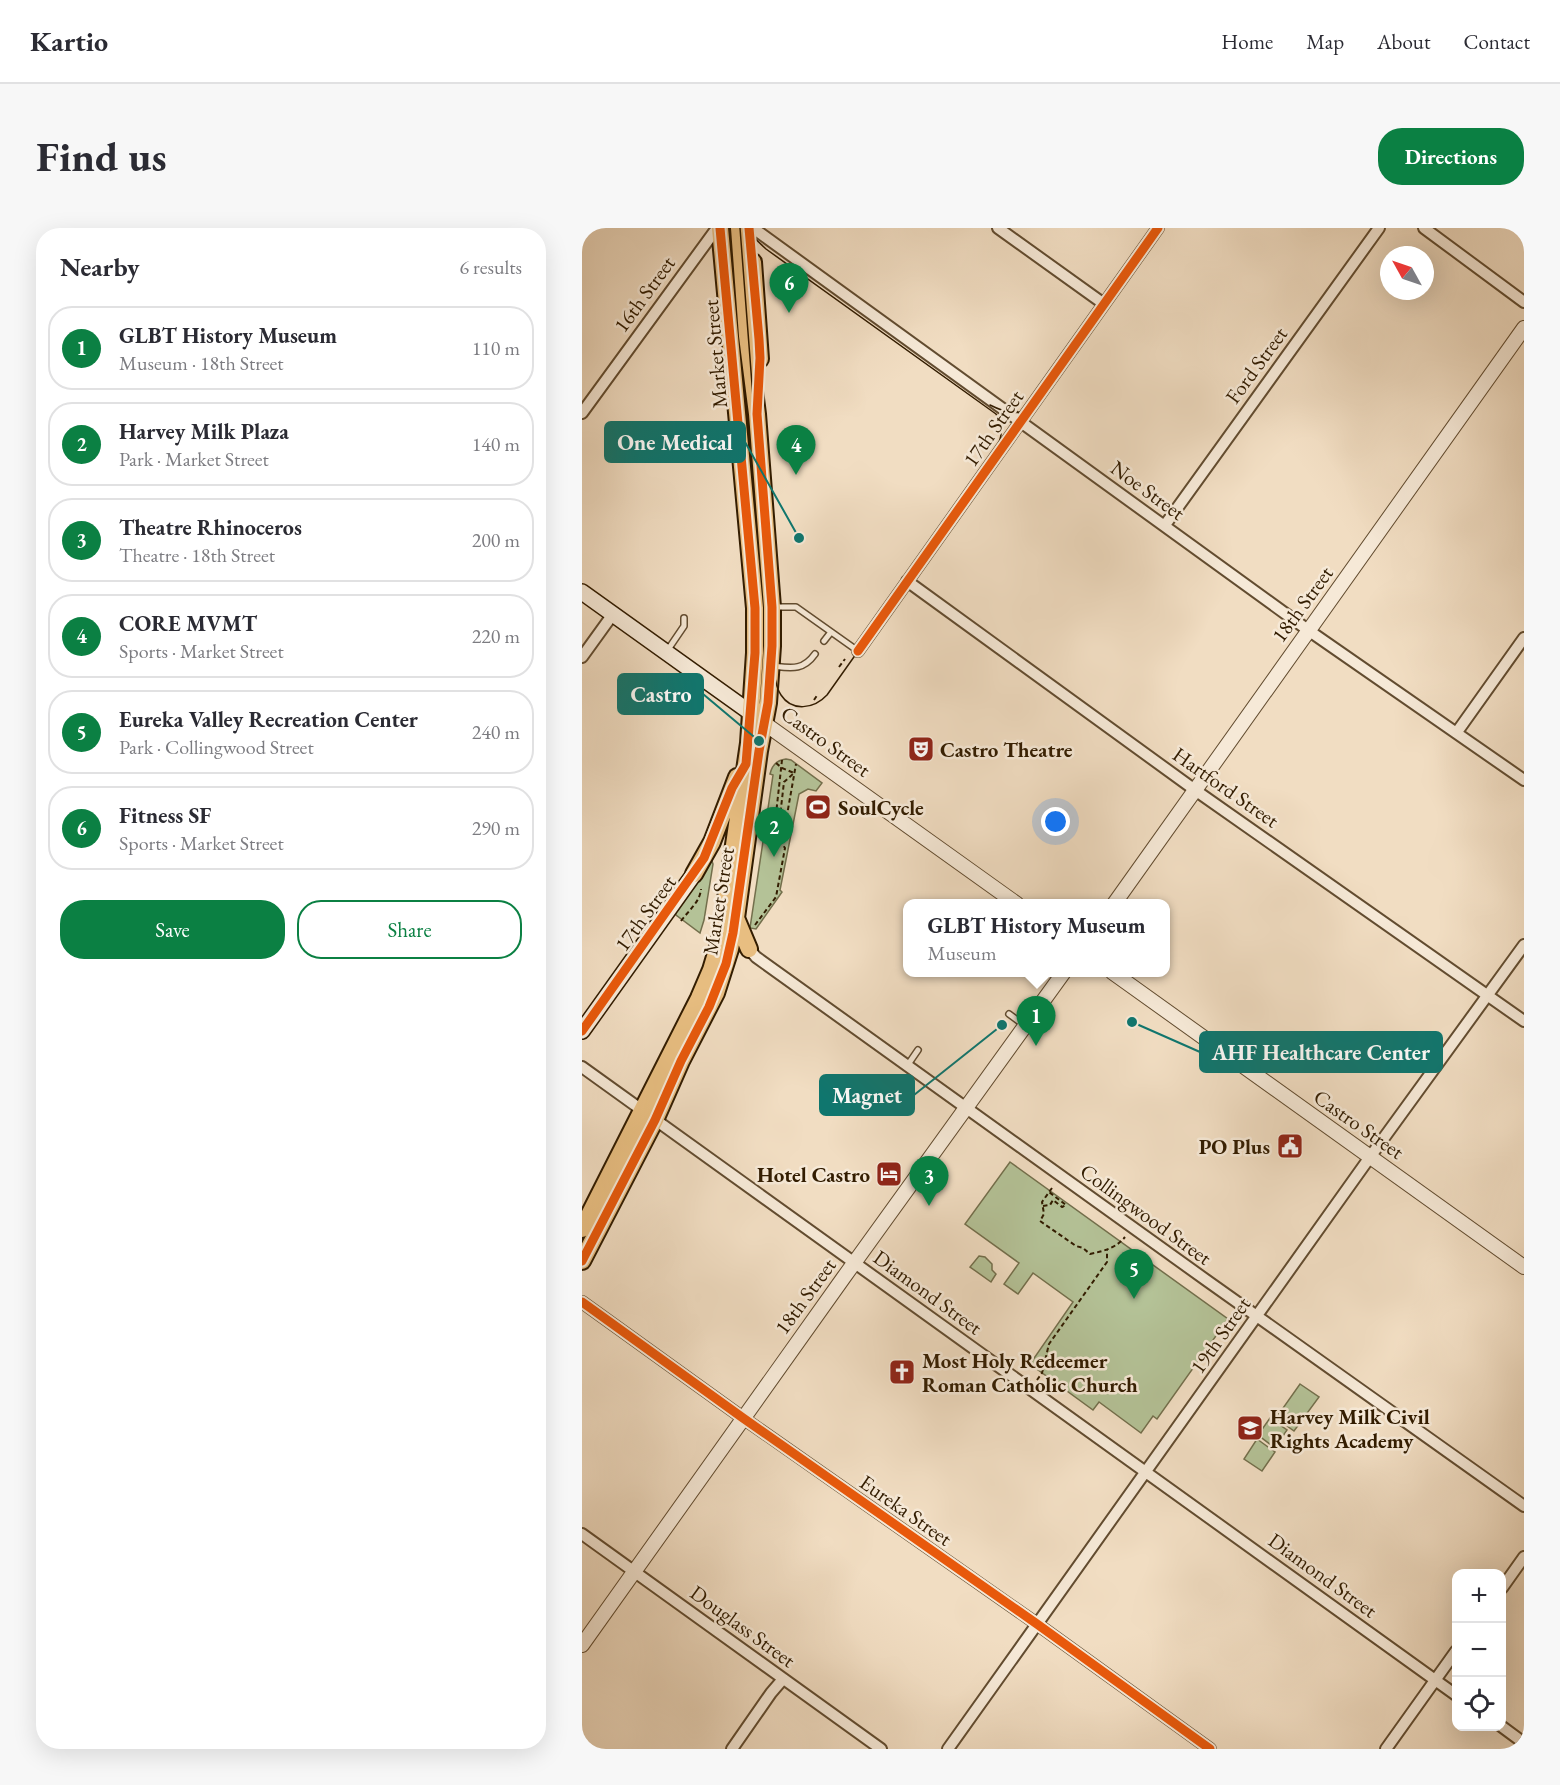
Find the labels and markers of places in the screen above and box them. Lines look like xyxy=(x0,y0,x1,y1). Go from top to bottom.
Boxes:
pin: 6 xyxy=(770,264,808,313)
callout: One Medical xyxy=(605,422,745,462)
pin: 4 xyxy=(776,426,816,475)
callout: Castro xyxy=(618,674,703,714)
theatre icon: Castro Theatre xyxy=(906,734,936,764)
place label: Castro Theatre xyxy=(940,736,1073,763)
sports icon: SoulCycle xyxy=(803,792,833,822)
place label: SoulCycle xyxy=(838,794,924,821)
pin: 2 xyxy=(754,808,794,857)
pin: 1 xyxy=(1016,996,1056,1046)
callout: AHF Healthcare Center xyxy=(1200,1032,1442,1072)
callout: Magnet xyxy=(820,1075,914,1115)
public building icon: PO Plus xyxy=(1275,1131,1305,1161)
place label: PO Plus xyxy=(1199,1133,1270,1160)
pin: 3 xyxy=(910,1156,948,1206)
hotel icon: Hotel Castro xyxy=(874,1159,904,1189)
place label: Hotel Castro xyxy=(757,1161,870,1188)
pin: 5 xyxy=(1114,1250,1154,1299)
place label: Most Holy Redeemer Roman Catholic Church xyxy=(922,1347,1138,1398)
church icon: Most Holy Redeemer Roman Catholic Church xyxy=(887,1357,917,1387)
place label: Harvey Milk Civil Rights Academy xyxy=(1270,1403,1430,1454)
school or university icon: Harvey Milk Civil Rights Academy xyxy=(1235,1413,1265,1443)

